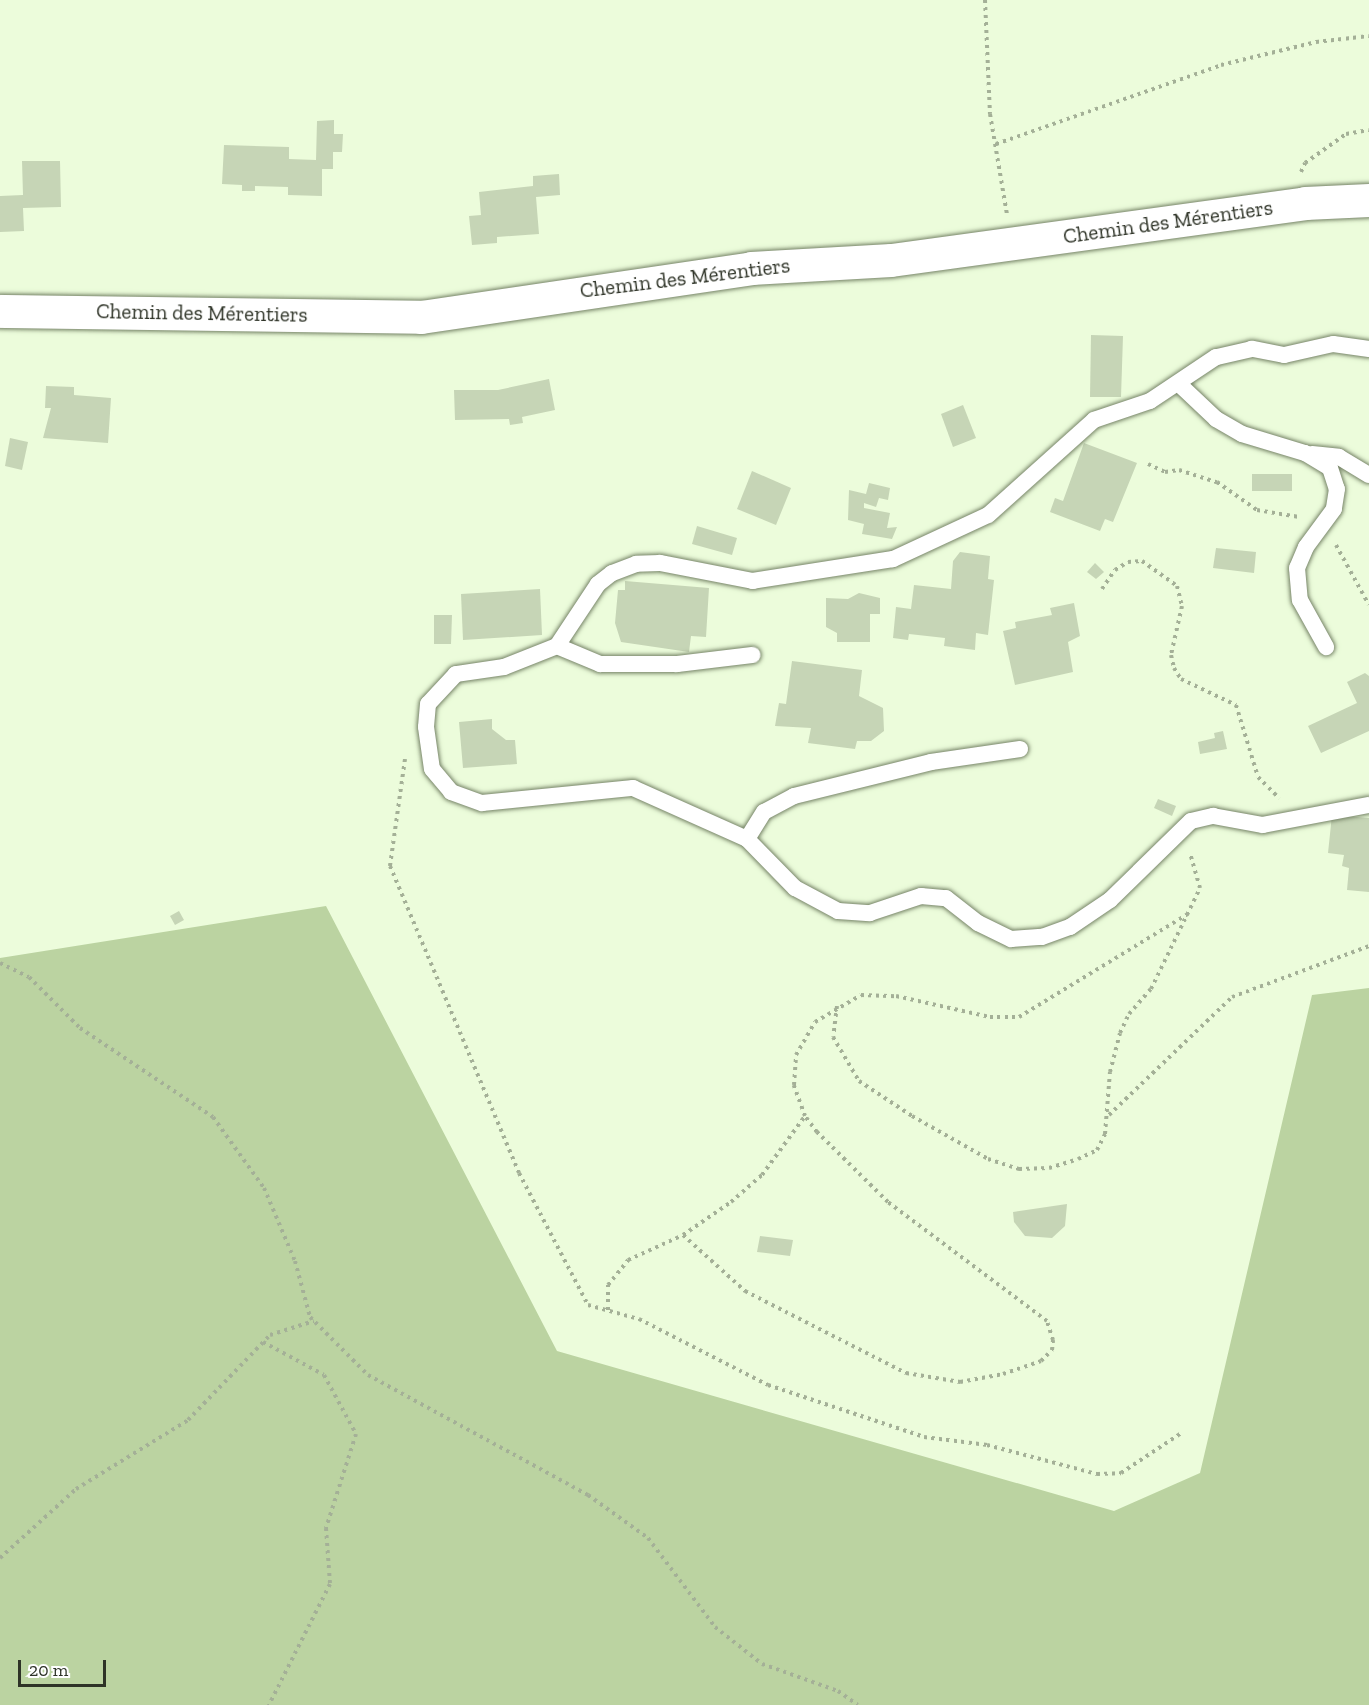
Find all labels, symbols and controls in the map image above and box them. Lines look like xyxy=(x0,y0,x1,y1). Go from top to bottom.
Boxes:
street label: Chemin des Mérentiers xyxy=(1061,195,1275,249)
street label: Chemin des Mérentiers xyxy=(578,253,792,303)
street label: Chemin des Mérentiers xyxy=(96,299,308,327)
scale bar xyxy=(21,1648,110,1686)
text: 20 m xyxy=(29,1659,68,1681)

